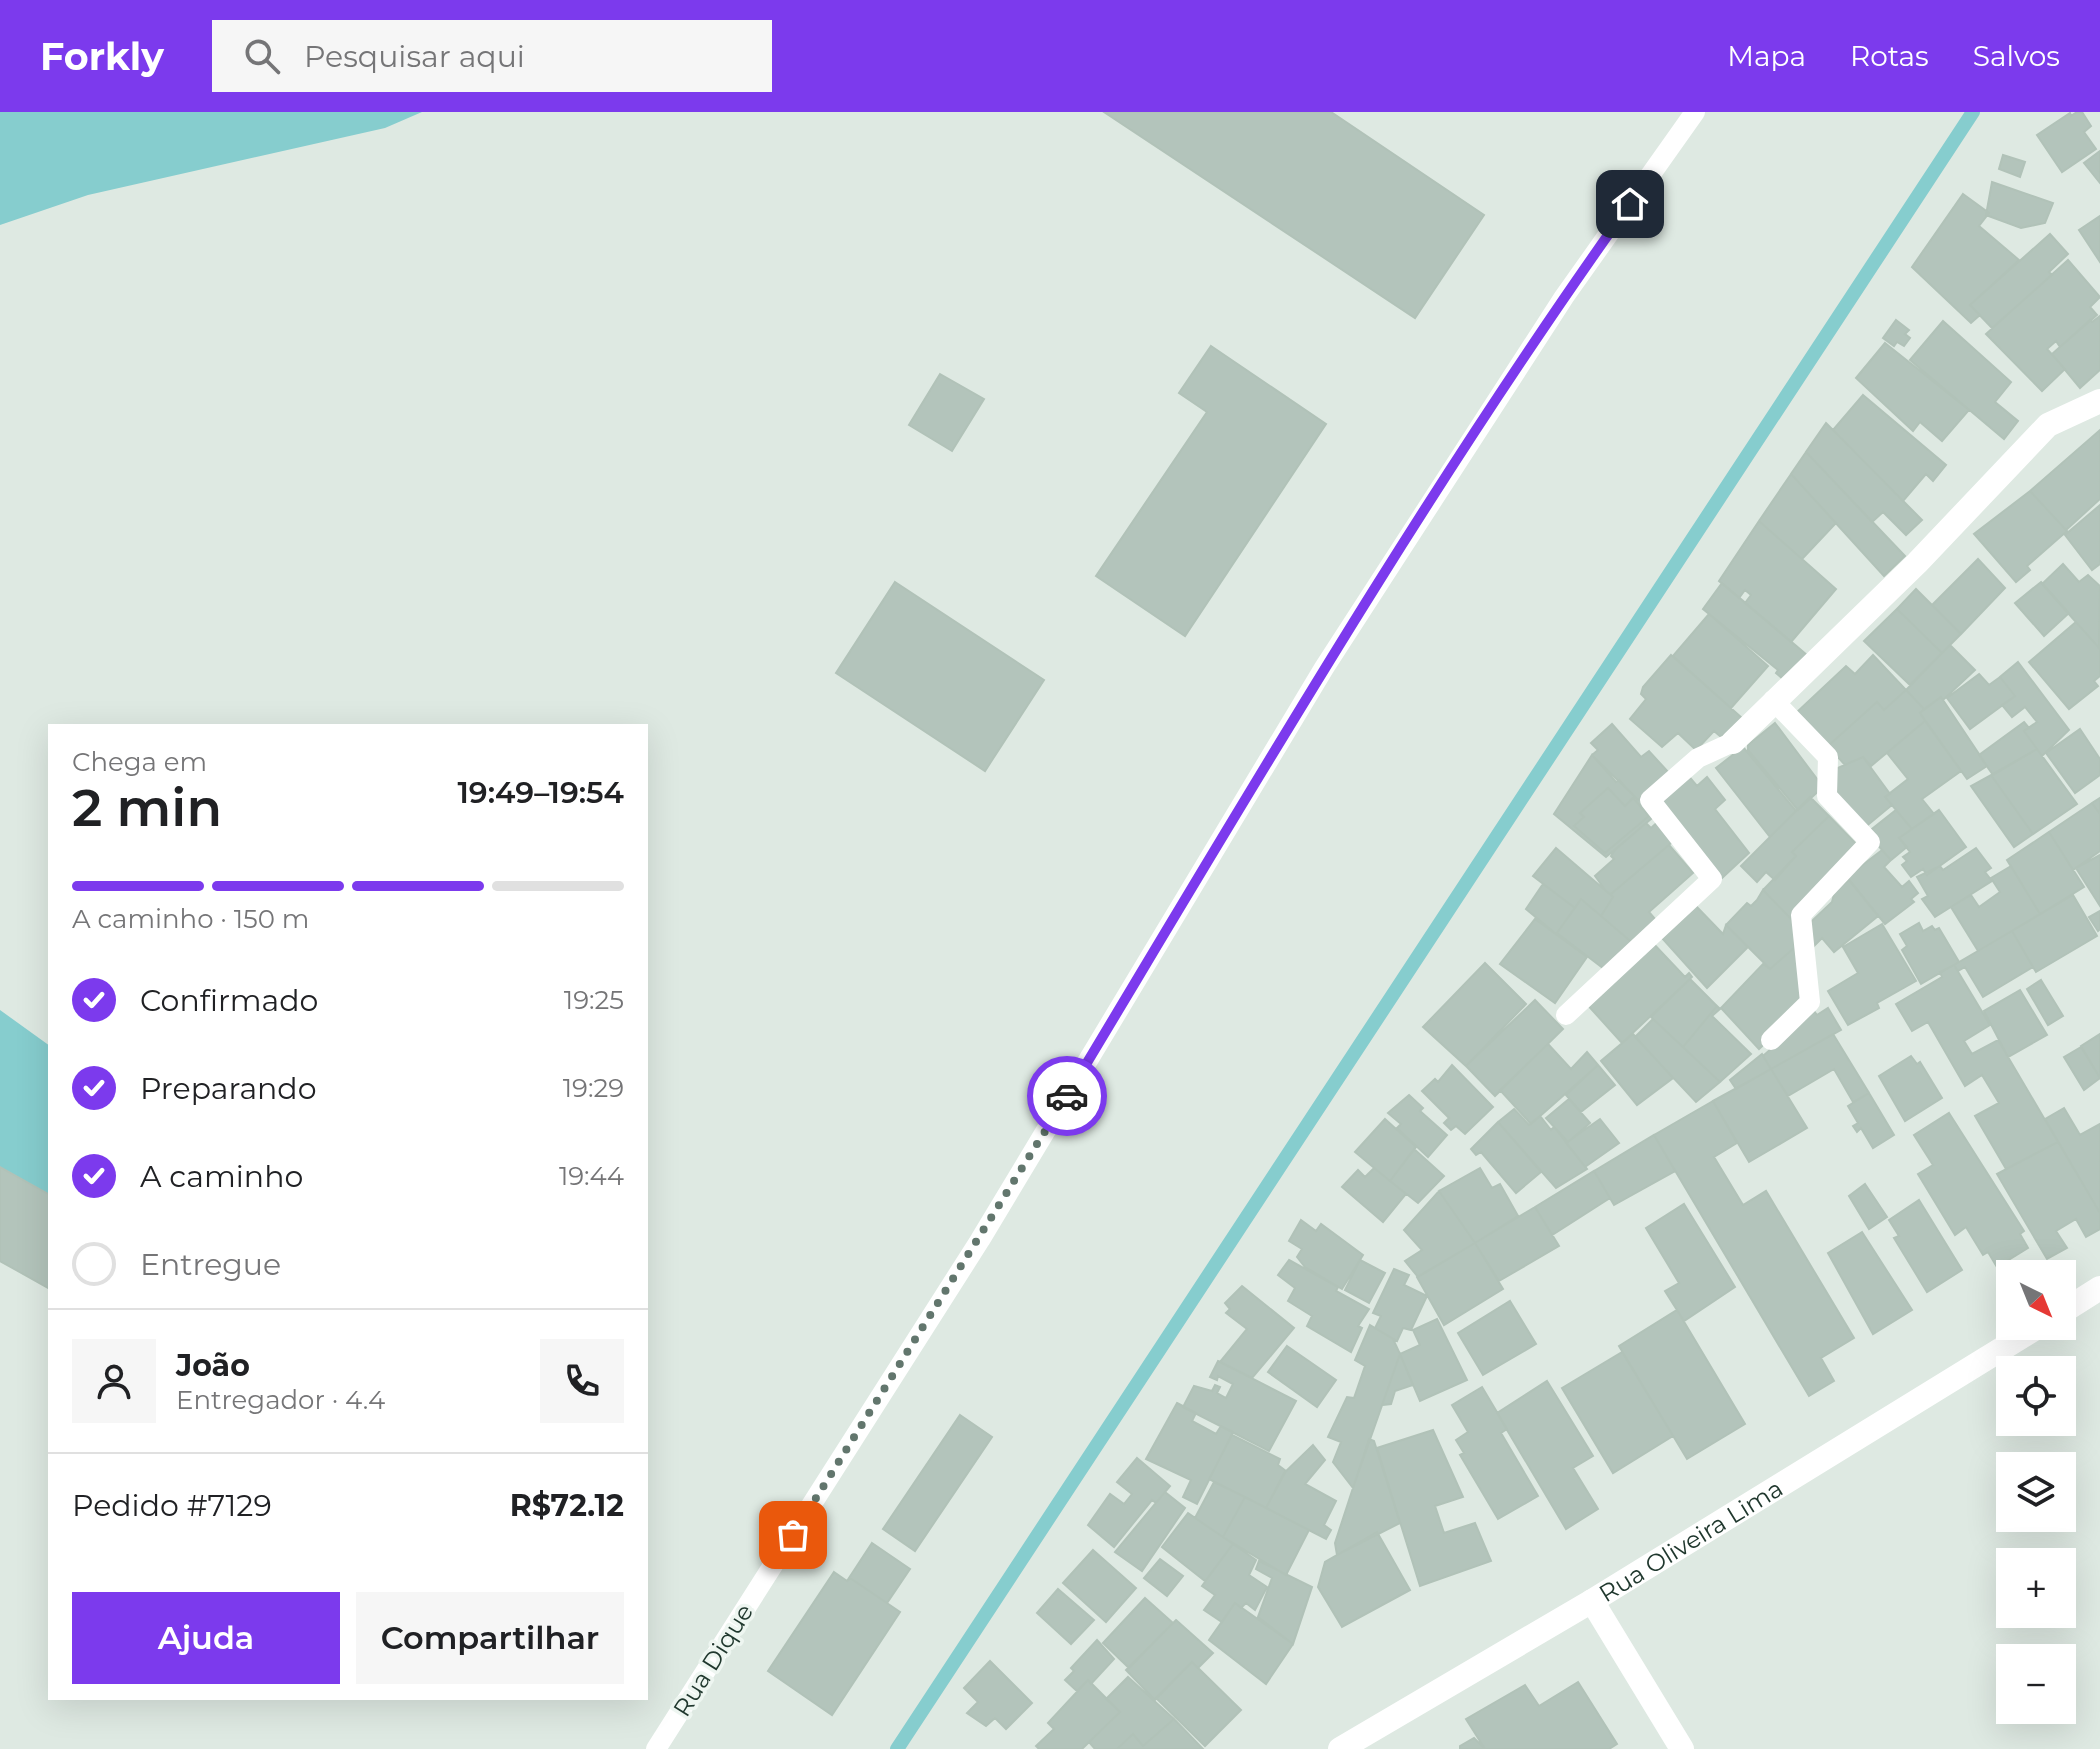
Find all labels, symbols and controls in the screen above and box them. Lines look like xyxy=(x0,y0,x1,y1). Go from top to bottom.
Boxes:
search box xyxy=(212,20,772,92)
text: Forkly xyxy=(40,33,164,80)
icon: search xyxy=(240,34,284,78)
text: Pesquisar aqui xyxy=(304,38,525,75)
text: Mapa xyxy=(1727,39,1806,73)
text: Rotas xyxy=(1850,39,1929,73)
text: Salvos xyxy=(1973,39,2060,73)
pin xyxy=(1596,170,1664,238)
icon: home xyxy=(1608,182,1652,226)
text: Chega em xyxy=(72,746,207,778)
text: 19:49–19:54 xyxy=(457,774,624,811)
text: 2 min xyxy=(72,776,222,839)
text: A caminho · 150 m xyxy=(72,903,309,935)
icon: check xyxy=(72,978,116,1022)
text: Confirmado xyxy=(140,982,318,1019)
text: 19:25 xyxy=(564,984,624,1016)
courier xyxy=(1027,1056,1107,1136)
icon: check xyxy=(72,1066,116,1110)
text: Preparando xyxy=(140,1070,317,1107)
text: 19:29 xyxy=(563,1072,624,1104)
icon: car xyxy=(1045,1074,1089,1118)
icon: check xyxy=(72,1154,116,1198)
text: A caminho xyxy=(140,1158,303,1195)
text: 19:44 xyxy=(559,1160,624,1192)
text: Entregue xyxy=(140,1246,281,1283)
north arrow xyxy=(1996,1260,2076,1340)
map controls xyxy=(1996,1260,2076,1724)
button: person xyxy=(72,1339,156,1423)
button: phone xyxy=(540,1339,624,1423)
text: João xyxy=(176,1347,250,1384)
button: locate xyxy=(1996,1356,2076,1436)
text: Entregador · 4.4 xyxy=(176,1384,385,1416)
button: layers xyxy=(1996,1452,2076,1532)
street label: Rua Oliveira Lima xyxy=(1594,1473,1788,1608)
text: Pedido #7129 xyxy=(72,1487,272,1524)
text: R$72.12 xyxy=(510,1487,624,1524)
pin xyxy=(759,1501,827,1569)
icon: bag xyxy=(771,1513,815,1557)
button: + xyxy=(1996,1548,2076,1628)
button: Ajuda xyxy=(72,1592,340,1684)
button: Compartilhar xyxy=(356,1592,624,1684)
street label: Rua Dique xyxy=(667,1598,759,1722)
button: − xyxy=(1996,1644,2076,1724)

